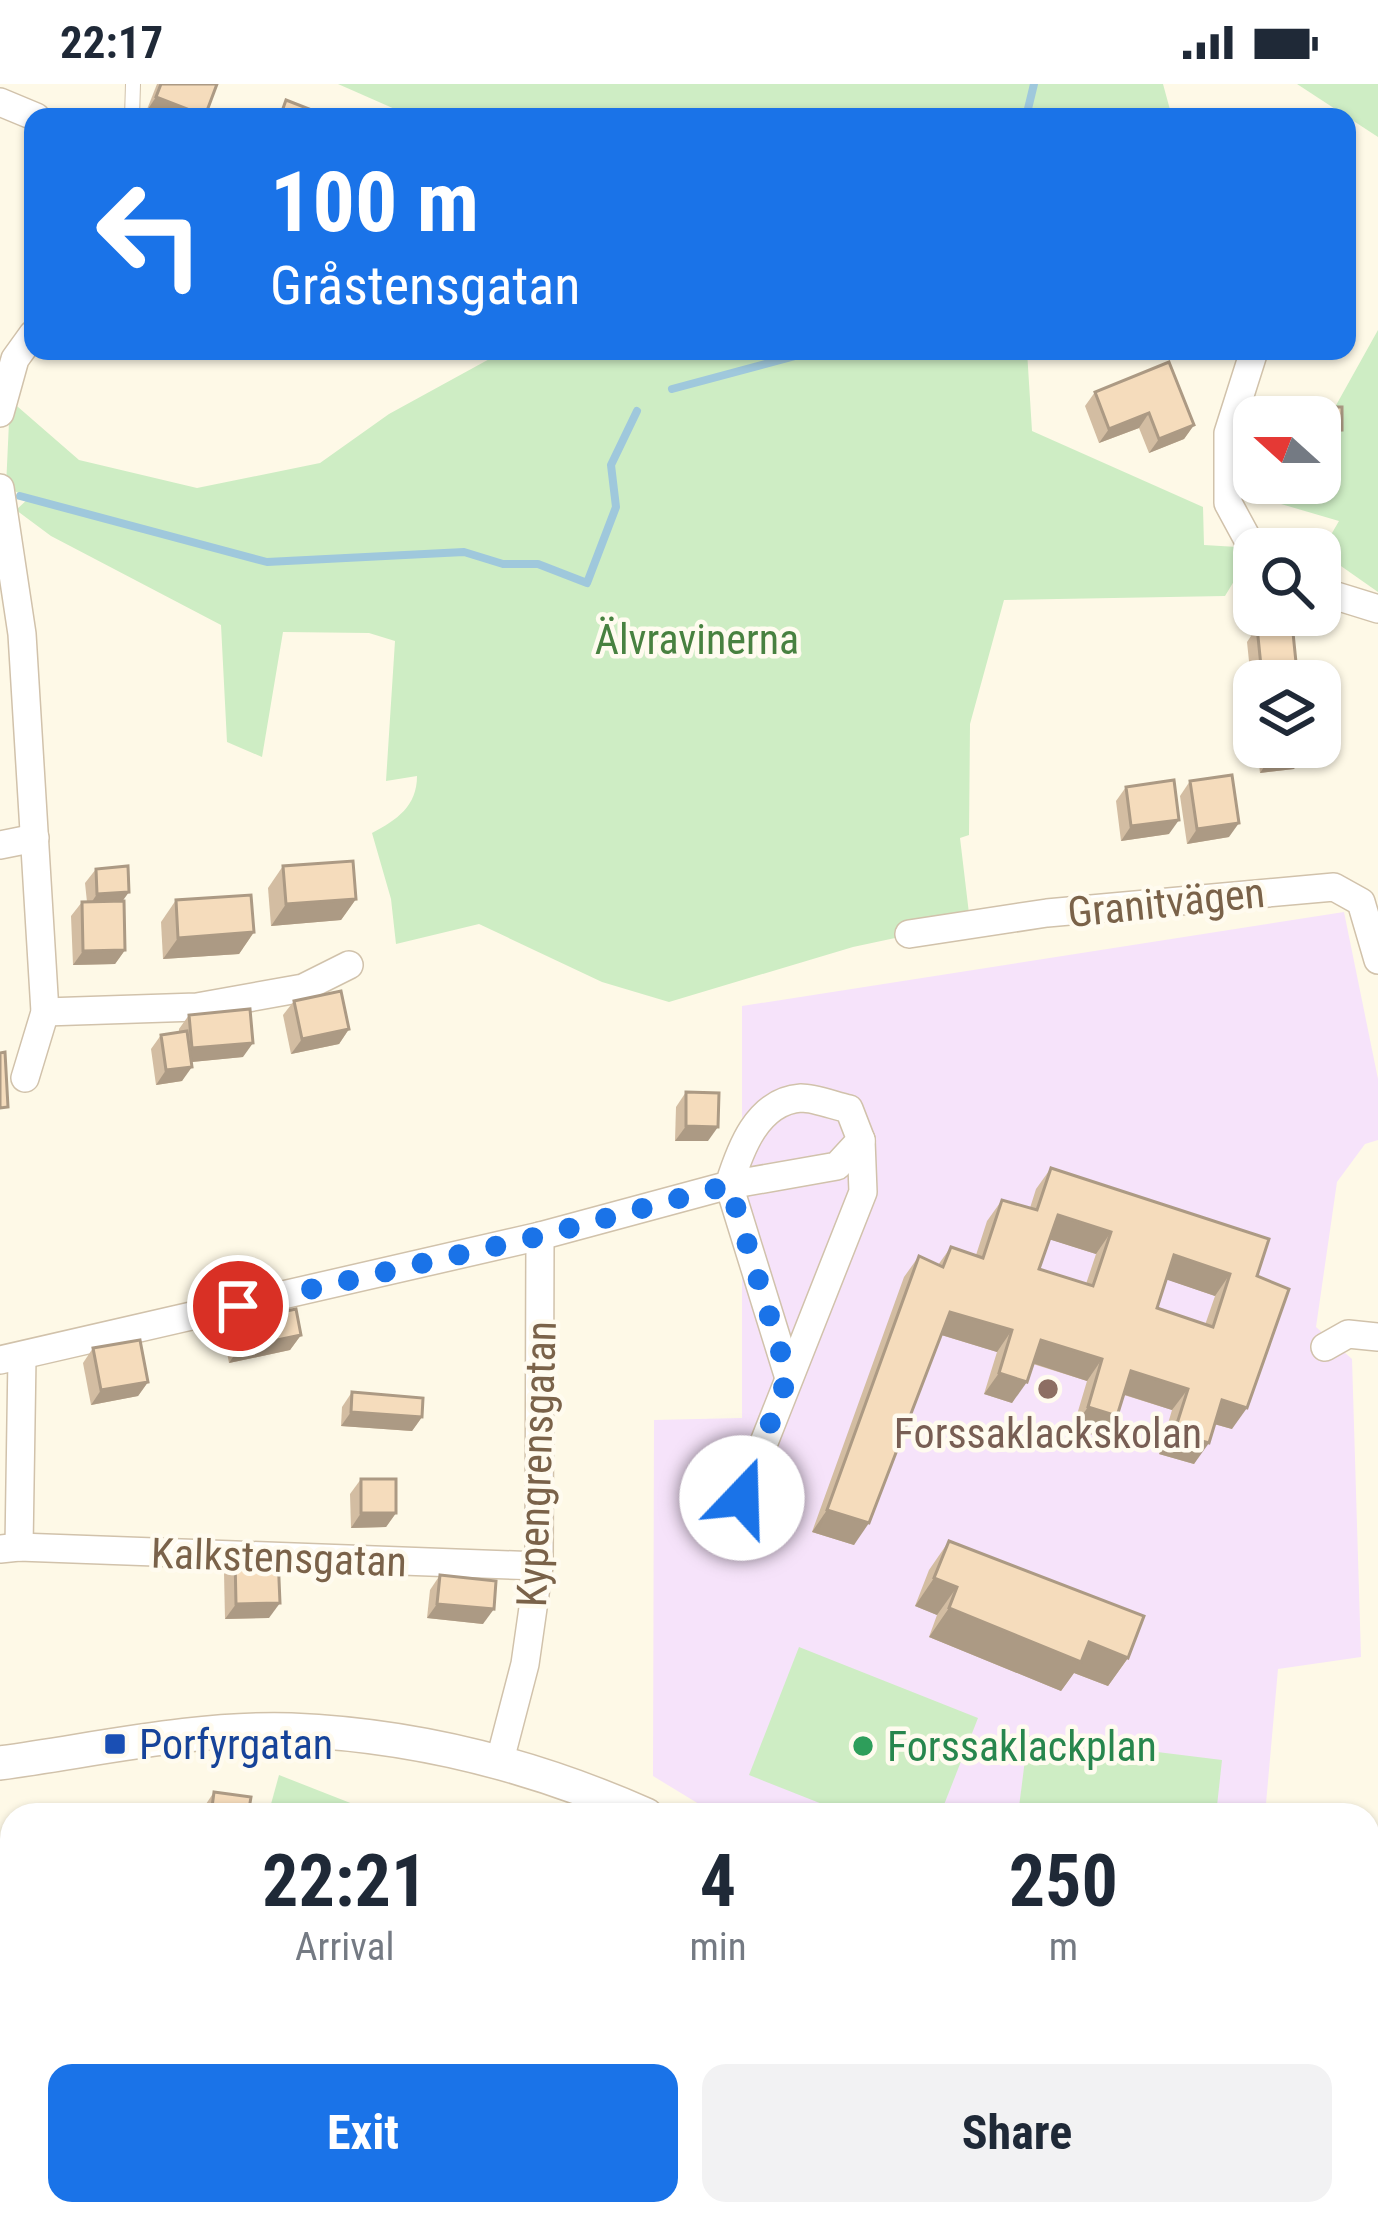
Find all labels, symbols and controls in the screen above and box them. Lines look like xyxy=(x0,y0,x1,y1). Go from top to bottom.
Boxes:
text: 22:17 xyxy=(60,16,163,69)
text: 100 m xyxy=(270,153,479,252)
icon: left xyxy=(72,156,228,312)
text: Gråstensgatan xyxy=(270,254,580,317)
north arrow xyxy=(1233,396,1341,504)
map controls xyxy=(1233,396,1341,768)
button: search xyxy=(1233,528,1341,636)
park label: Älvravinerna xyxy=(595,615,799,664)
button: layers xyxy=(1233,660,1341,768)
street label: Granitvägen xyxy=(1065,868,1267,937)
pin xyxy=(187,1255,289,1357)
icon: arrive xyxy=(205,1273,271,1339)
street label: Kypengrensgatan xyxy=(507,1320,566,1608)
marker: Forssaklackskolan xyxy=(1035,1376,1061,1402)
place label: Forssaklackskolan xyxy=(894,1409,1202,1458)
position arrow xyxy=(679,1435,805,1561)
street label: Kalkstensgatan xyxy=(150,1529,408,1586)
place label: Porfyrgatan xyxy=(139,1720,333,1769)
place label: Forssaklackplan xyxy=(887,1722,1157,1771)
marker: Porfyrgatan xyxy=(102,1731,128,1757)
marker: Forssaklackplan xyxy=(850,1733,876,1759)
text: 22:21 xyxy=(262,1839,427,1924)
text: 4 xyxy=(700,1839,736,1924)
text: 250 xyxy=(1009,1839,1118,1924)
text: Arrival xyxy=(295,1924,394,1970)
text: min xyxy=(689,1924,747,1970)
text: m xyxy=(1049,1924,1078,1970)
button: Exit xyxy=(48,2064,678,2202)
button: Share xyxy=(702,2064,1332,2202)

